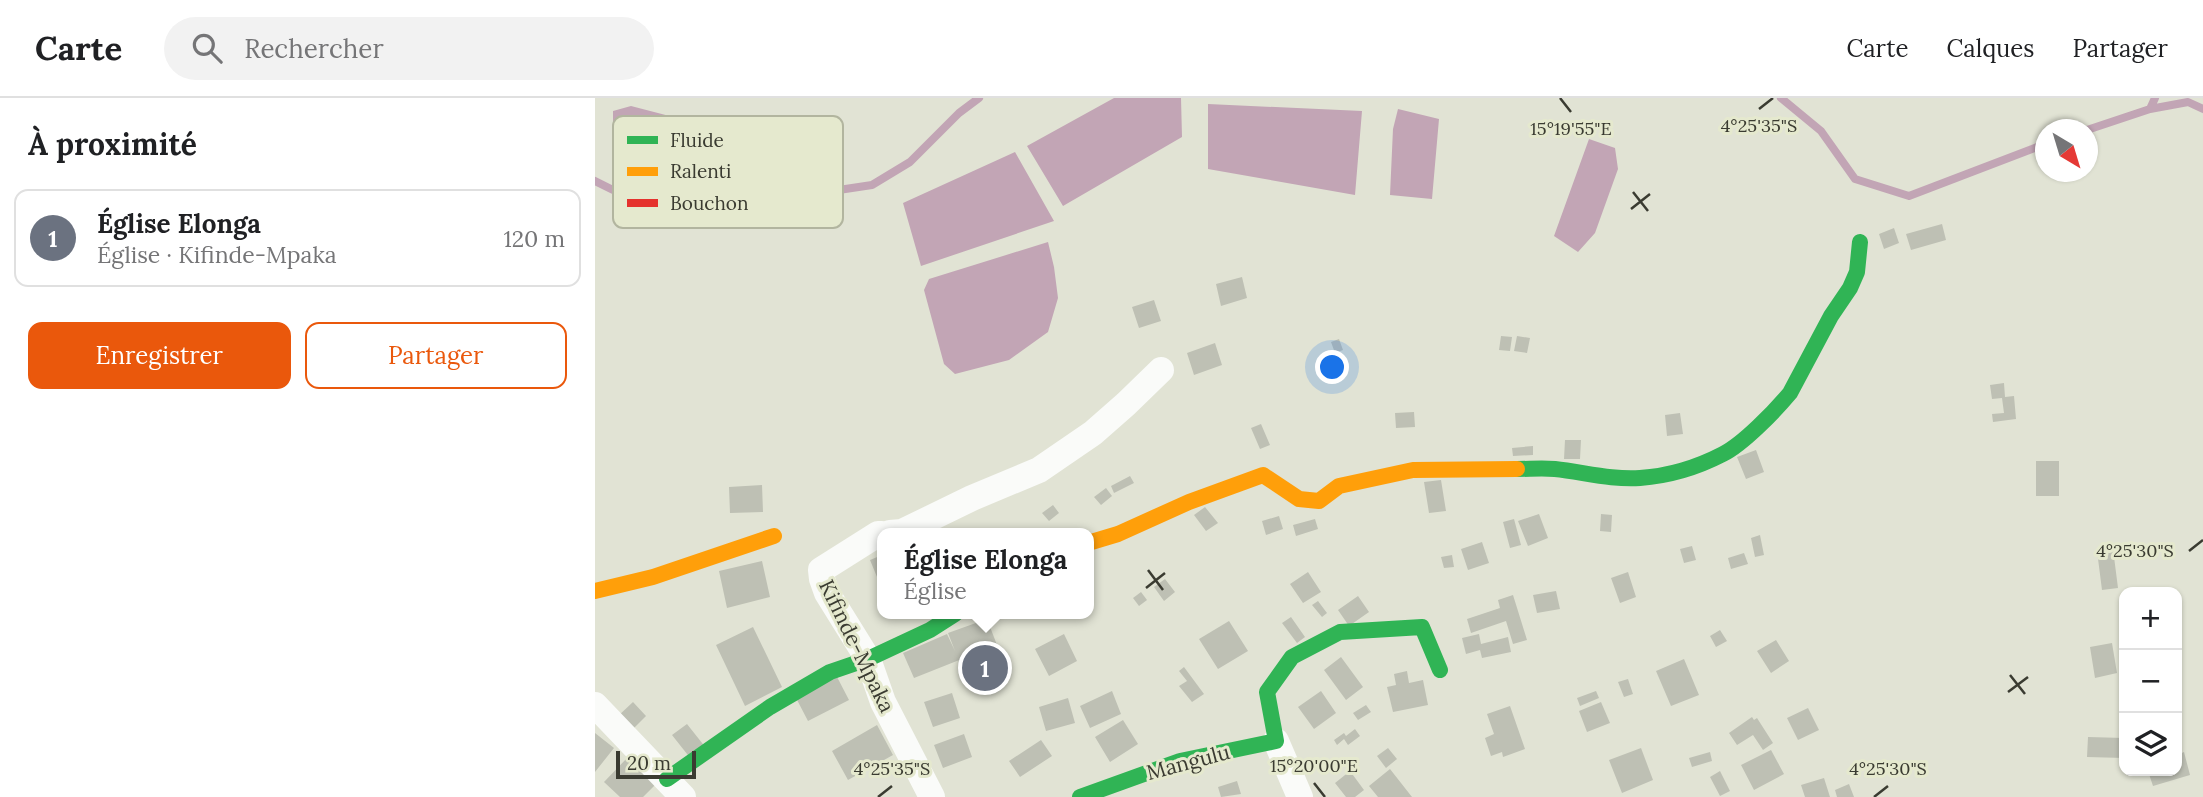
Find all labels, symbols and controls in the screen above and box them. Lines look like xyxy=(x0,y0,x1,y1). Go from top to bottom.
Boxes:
search box xyxy=(164,17,654,80)
text: Carte xyxy=(35,27,122,69)
icon: search xyxy=(188,29,226,67)
text: Rechercher xyxy=(244,32,384,65)
text: Carte xyxy=(1846,33,1908,64)
text: Calques xyxy=(1946,33,2034,64)
text: Partager xyxy=(2072,33,2168,64)
text: 4°25'35"S xyxy=(1721,114,1797,137)
legend xyxy=(613,116,843,228)
text: 15°19'55"E xyxy=(1530,117,1612,140)
north arrow xyxy=(2035,119,2098,182)
text: À proximité xyxy=(28,125,197,163)
text: Fluide xyxy=(670,128,724,152)
text: Ralenti xyxy=(670,159,731,183)
text: Bouchon xyxy=(670,191,748,215)
text: Église Elonga xyxy=(97,207,261,240)
text: 1 xyxy=(48,224,58,253)
text: 120 m xyxy=(503,224,565,253)
text: Église · Kifinde-Mpaka xyxy=(97,240,337,269)
button: Enregistrer xyxy=(28,322,291,389)
button: Partager xyxy=(305,322,567,389)
your location xyxy=(1315,350,1349,384)
popup xyxy=(877,528,1094,619)
text: 4°25'30"S xyxy=(2096,539,2174,562)
text: Église Elonga xyxy=(904,543,1067,576)
street label: Kifinde-Mpaka xyxy=(813,575,901,717)
text: Église xyxy=(904,576,967,605)
map controls xyxy=(2119,587,2182,776)
button: + xyxy=(2119,587,2182,650)
pin: 1 xyxy=(962,642,1008,694)
button: − xyxy=(2119,650,2182,713)
button: layers xyxy=(2119,713,2182,776)
street label: Mangulu xyxy=(1143,738,1233,786)
scale bar xyxy=(616,748,697,780)
text: 20 m xyxy=(627,751,671,775)
text: 15°20'00"E xyxy=(1270,754,1358,777)
text: 4°25'35"S xyxy=(854,757,930,780)
text: 4°25'30"S xyxy=(1849,757,1927,780)

